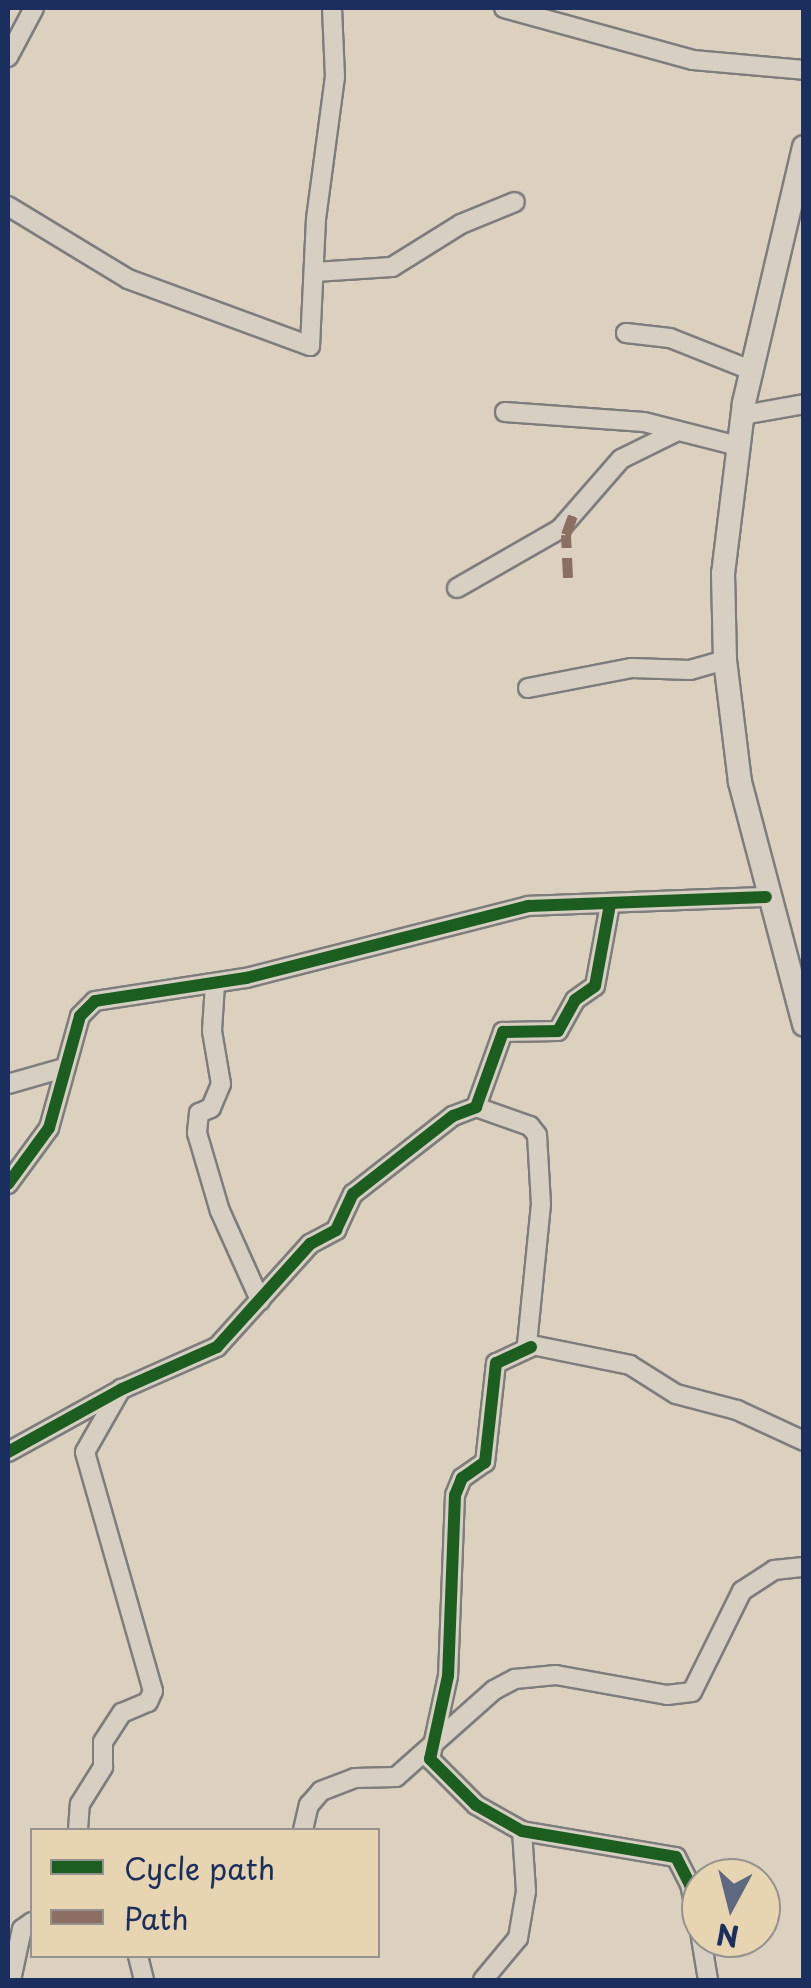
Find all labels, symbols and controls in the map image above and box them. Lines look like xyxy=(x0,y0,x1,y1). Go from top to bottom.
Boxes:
legend xyxy=(30,1828,380,1958)
text: Cycle path xyxy=(124,1845,275,1890)
north arrow xyxy=(681,1858,781,1958)
text: Path xyxy=(124,1895,189,1940)
text: N xyxy=(714,1914,741,1959)

